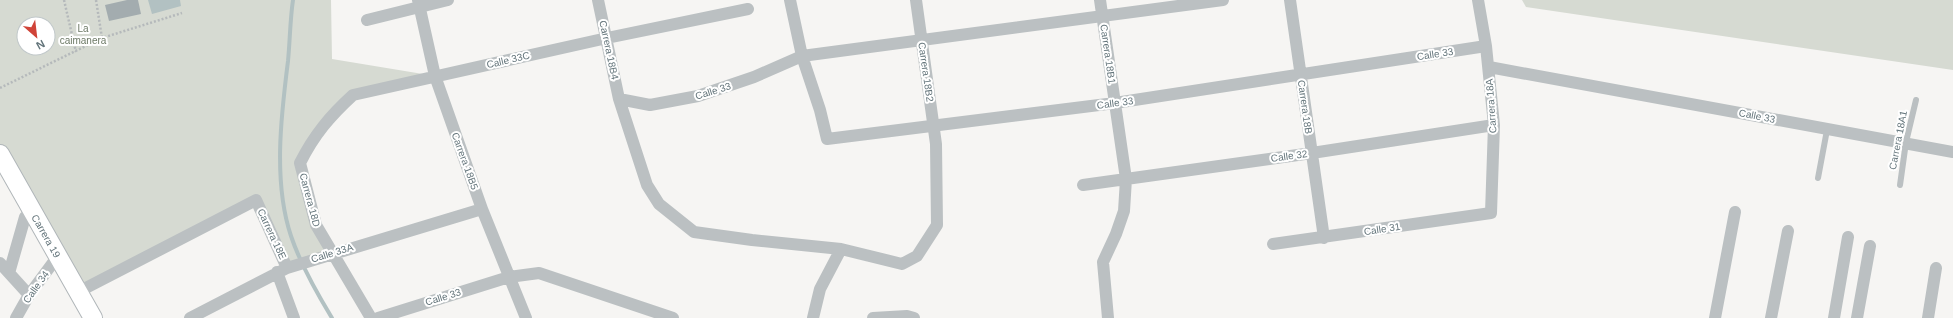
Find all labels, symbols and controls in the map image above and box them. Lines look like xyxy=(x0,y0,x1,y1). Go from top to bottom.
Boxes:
north arrow xyxy=(16,16,56,56)
street label: Carrera 18B4 xyxy=(597,19,621,81)
park label: La caimanera xyxy=(60,23,107,46)
street label: Carrera 18B1 xyxy=(1098,24,1118,85)
text: N xyxy=(34,38,47,52)
street label: Carrera 18B2 xyxy=(916,42,936,103)
street label: Calle 33 xyxy=(1416,46,1454,62)
street label: Calle 33C xyxy=(485,50,531,70)
street label: Carrera 18A xyxy=(1484,78,1498,134)
street label: Carrera 18B xyxy=(1296,79,1314,135)
street label: Calle 33 xyxy=(694,80,733,102)
street label: Calle 33 xyxy=(1096,95,1134,111)
street label: Calle 33 xyxy=(1738,107,1776,125)
street label: Carrera 18A1 xyxy=(1887,109,1909,171)
street label: Carrera 18B5 xyxy=(450,131,481,191)
street label: Calle 32 xyxy=(1270,148,1308,164)
street label: Carrera 18D xyxy=(298,172,322,228)
street label: Carrera 18E xyxy=(256,207,289,261)
street label: Carrera 19 xyxy=(30,212,63,260)
street label: Calle 31 xyxy=(1363,221,1401,237)
street label: Calle 33A xyxy=(310,241,355,265)
street label: Calle 34 xyxy=(21,268,51,305)
street label: Calle 33 xyxy=(424,286,463,308)

